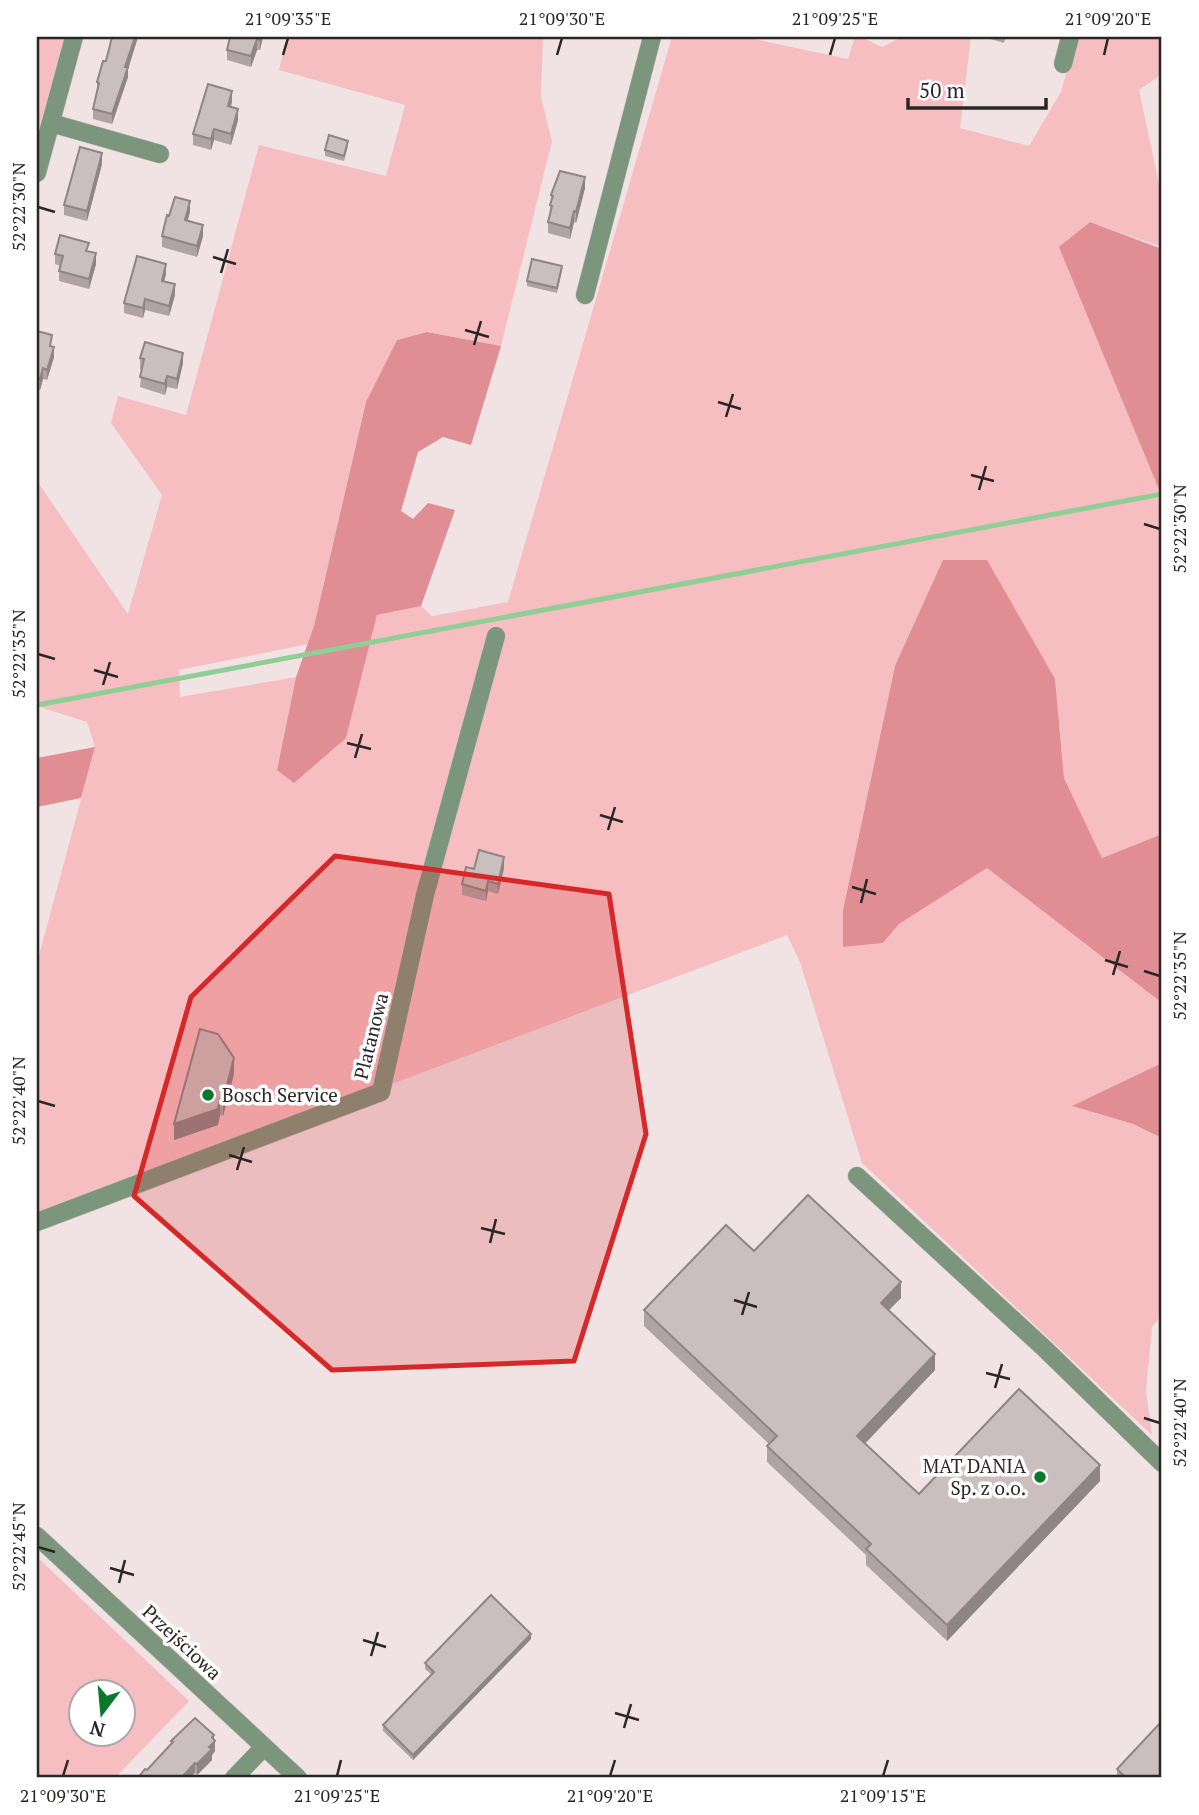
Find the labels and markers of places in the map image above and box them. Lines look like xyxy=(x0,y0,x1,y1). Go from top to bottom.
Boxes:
place label: Bosch Service xyxy=(222,1082,338,1107)
marker: Bosch Service xyxy=(200,1087,216,1103)
place label: MAT DANIA Sp. z o.o. xyxy=(923,1453,1026,1500)
marker: MAT DANIA Sp. z o.o. xyxy=(1032,1469,1048,1485)

